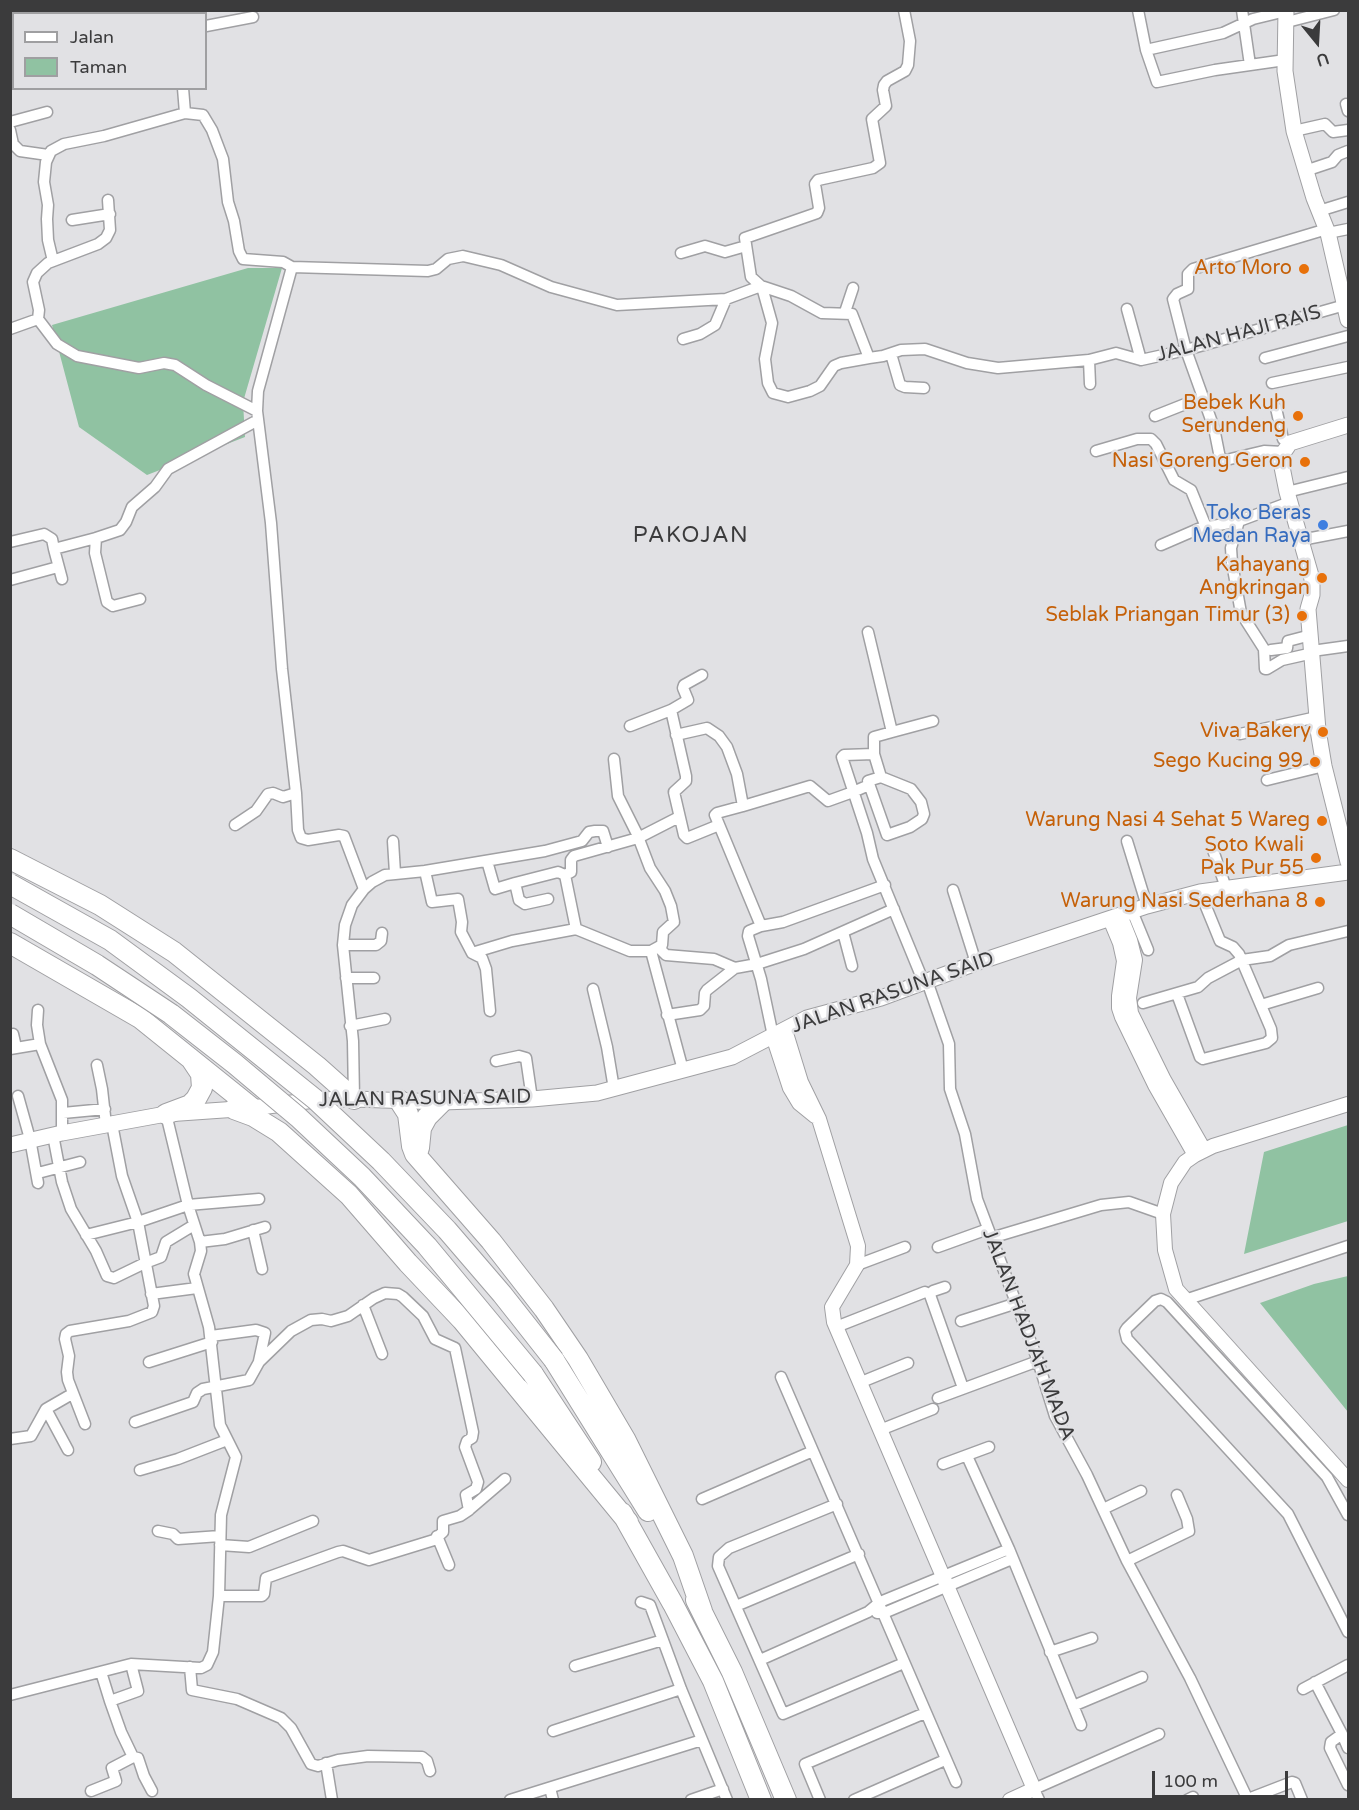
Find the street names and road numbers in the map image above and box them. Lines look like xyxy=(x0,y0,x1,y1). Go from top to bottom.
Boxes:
street label: JALAN HAJI RAIS xyxy=(1154,301,1324,367)
street label: JALAN RASUNA SAID xyxy=(789,947,997,1039)
street label: JALAN RASUNA SAID xyxy=(319,1085,531,1113)
street label: JALAN HADJAH MADA xyxy=(977,1226,1079,1444)

